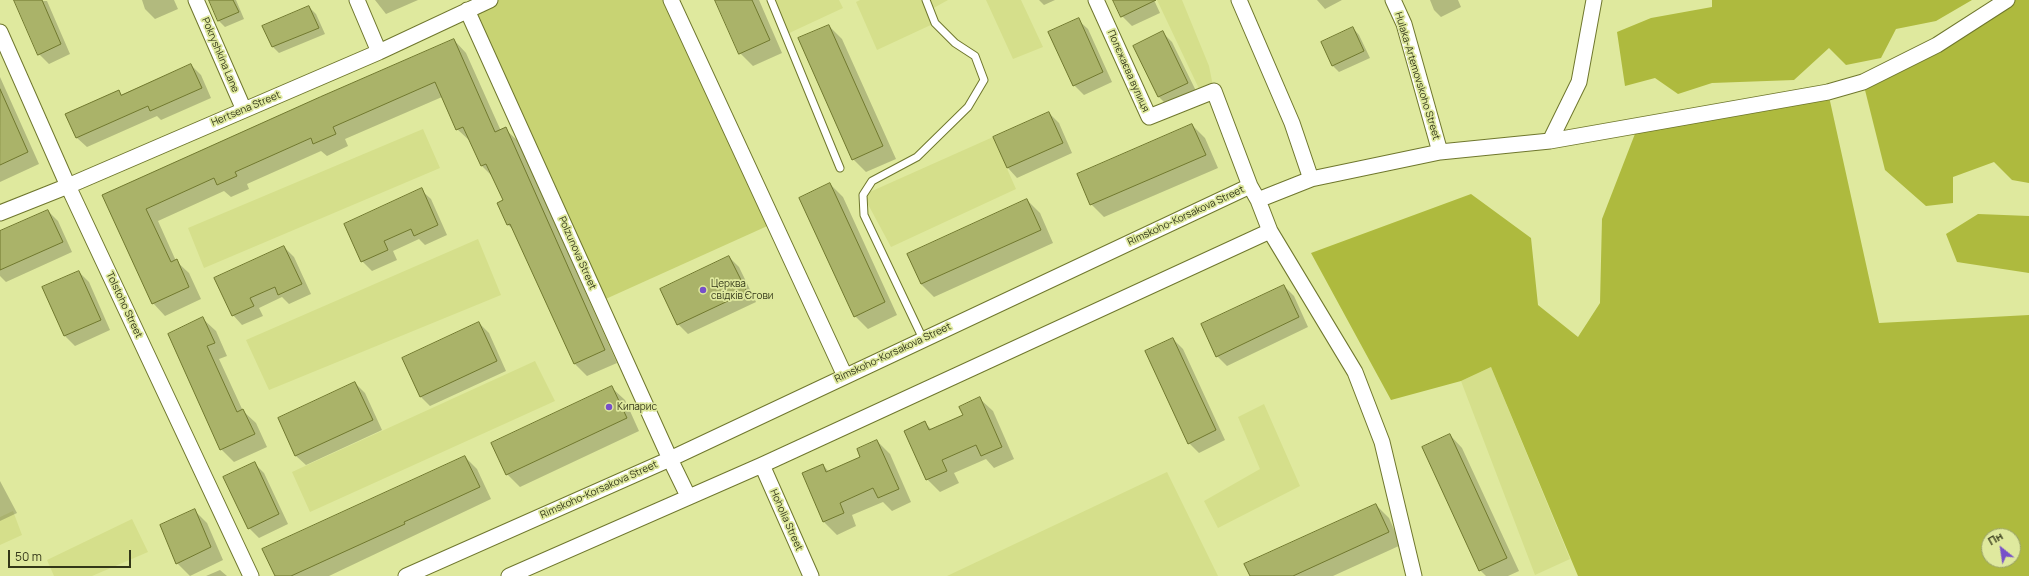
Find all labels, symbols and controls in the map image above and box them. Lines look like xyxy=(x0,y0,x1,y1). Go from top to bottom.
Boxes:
street label: Hulaka-Artemovskoho Street xyxy=(1392,11,1442,141)
street label: Pokryshkina Lane xyxy=(199,16,241,94)
street label: Полєжаєва вулиця xyxy=(1105,28,1151,114)
street label: Hertsena Street xyxy=(210,89,282,129)
street label: Rimskoho-Korsakova Street xyxy=(1126,184,1246,248)
street label: Polzunova Street xyxy=(555,215,599,291)
street label: Tolstoho Street xyxy=(103,270,145,340)
place label: Церква свідків Єгови xyxy=(711,278,774,302)
marker: Церква свідків Єгови xyxy=(698,285,708,295)
street label: Rimskoho-Korsakova Street xyxy=(833,321,953,385)
place label: Кипарис xyxy=(617,401,657,413)
marker: Кипарис xyxy=(604,402,614,412)
street label: Rimskoho-Korsakova Street xyxy=(538,459,660,521)
street label: Hoholia Street xyxy=(767,487,805,553)
north arrow xyxy=(1981,528,2021,568)
text: Пн xyxy=(1985,528,2005,548)
scale bar xyxy=(10,542,133,568)
text: 50 m xyxy=(15,548,42,565)

